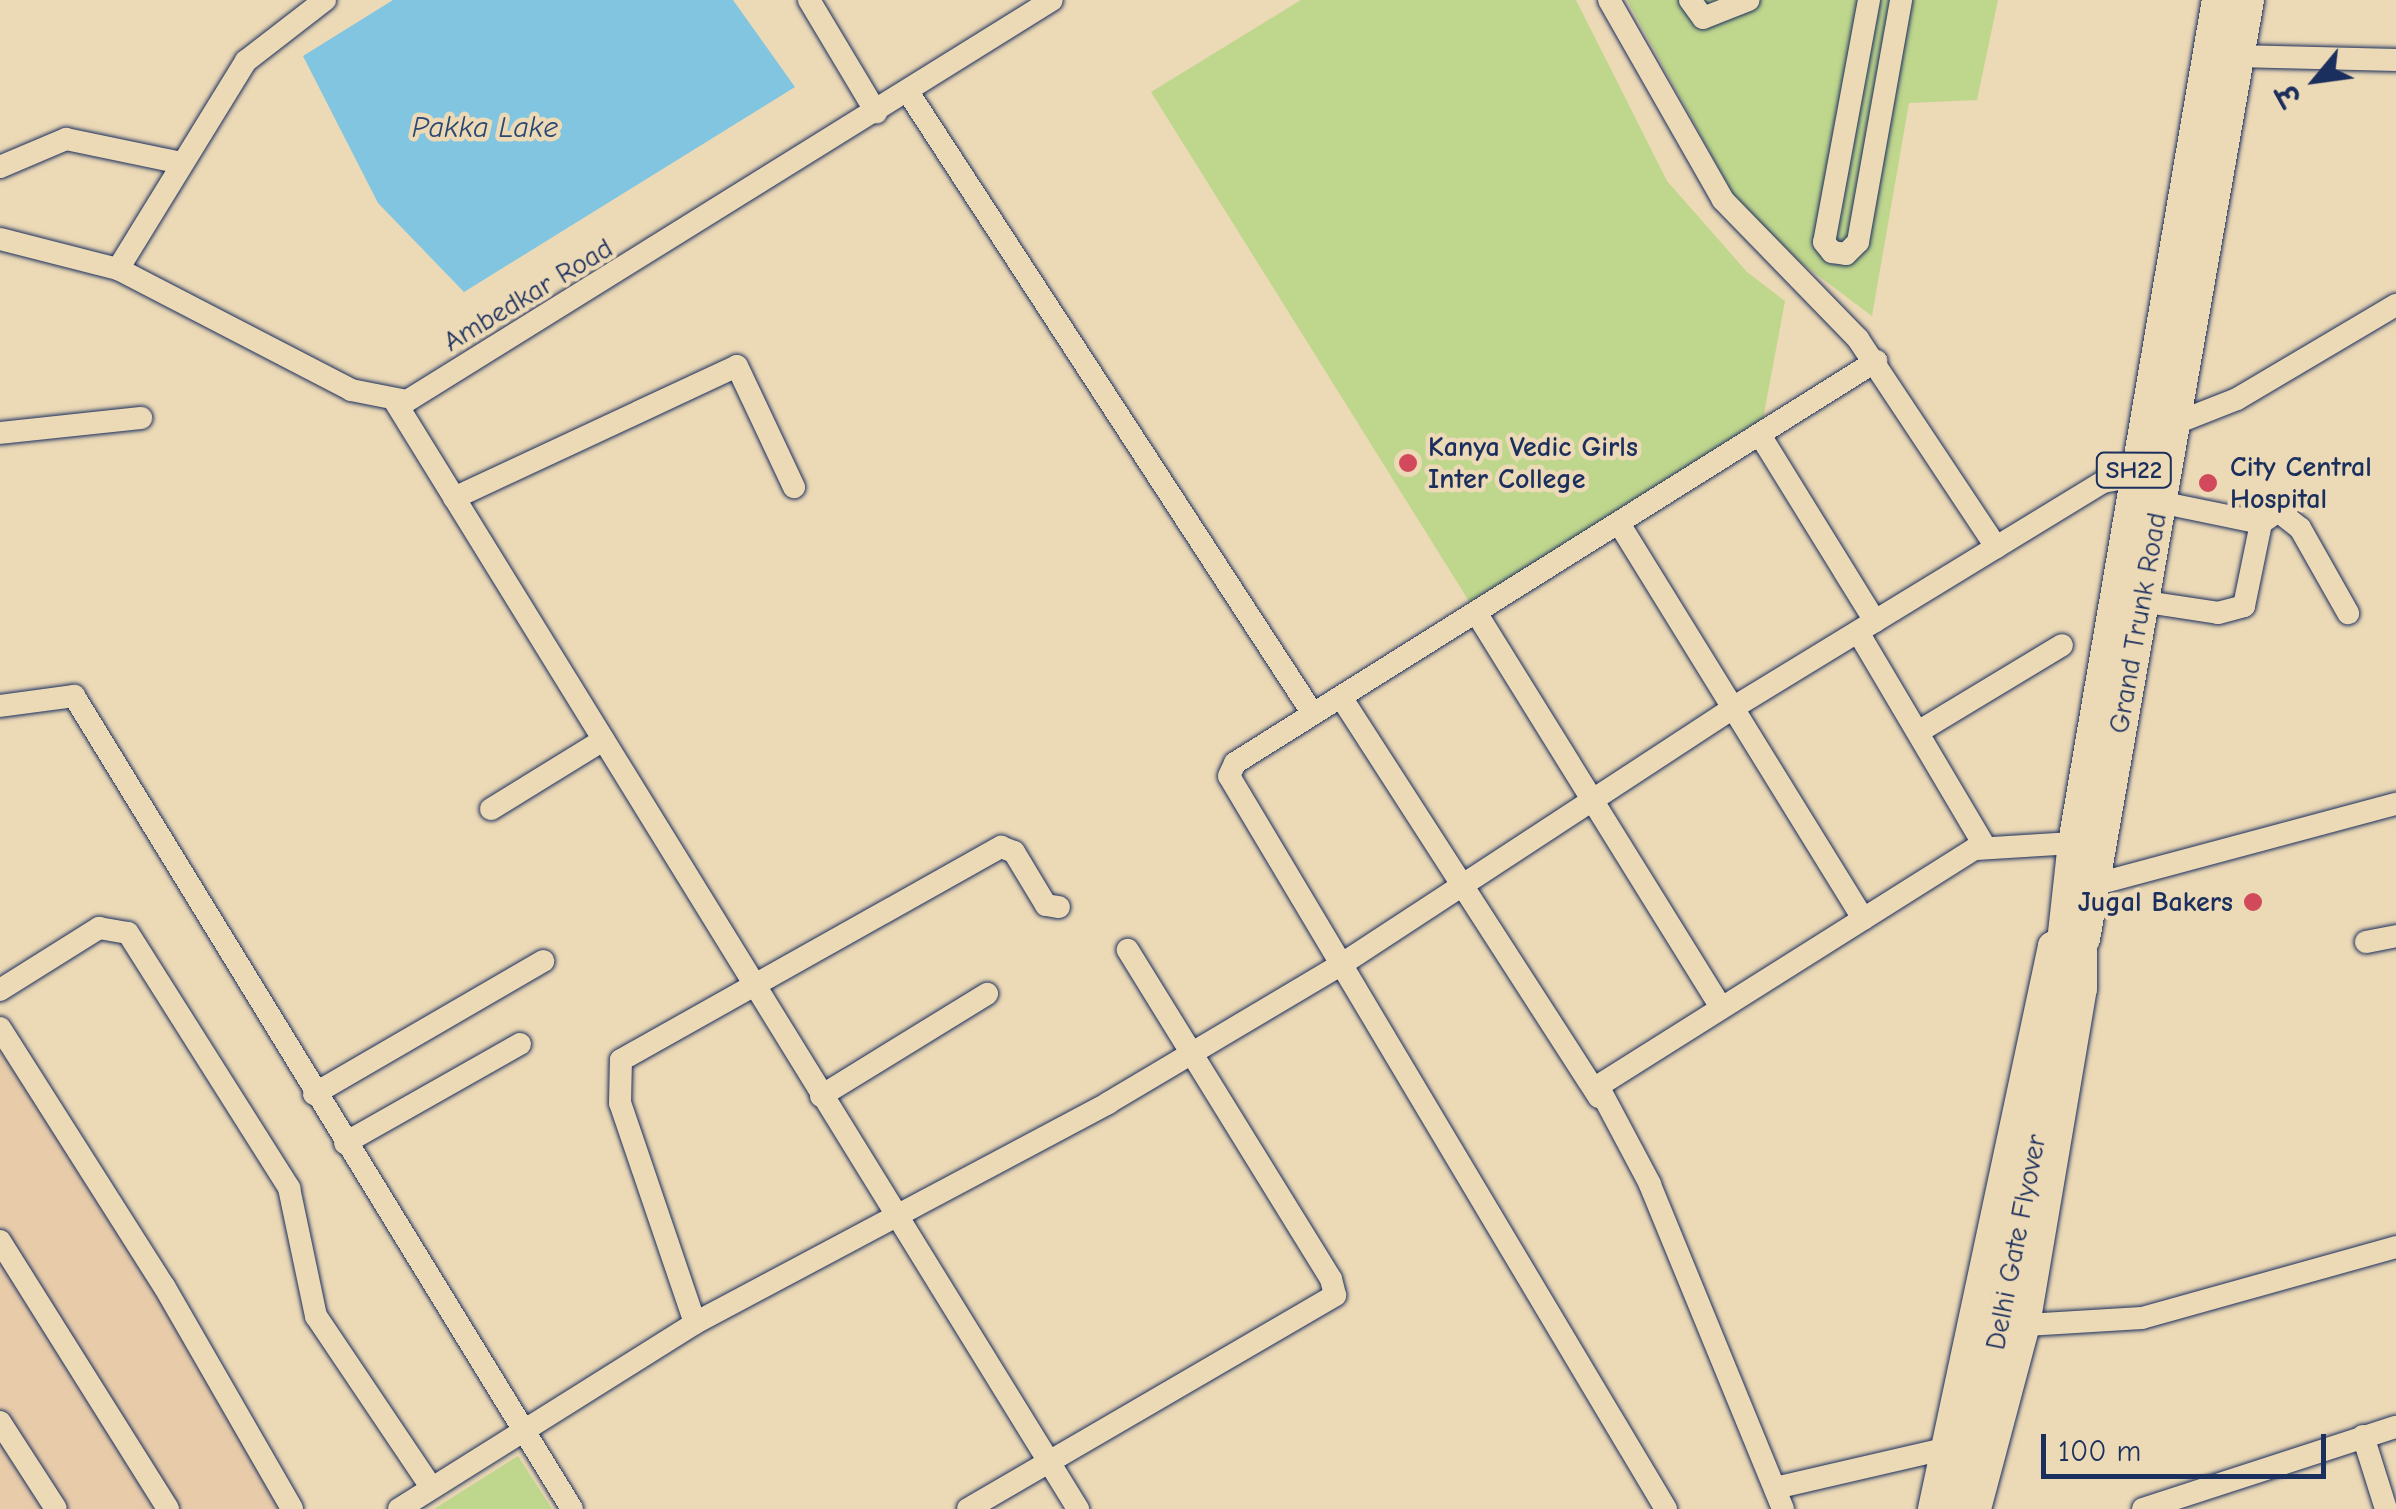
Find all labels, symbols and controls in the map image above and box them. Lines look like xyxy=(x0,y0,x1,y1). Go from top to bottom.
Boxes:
north arrow xyxy=(2266,30,2366,130)
text: उ xyxy=(2271,79,2308,110)
water label: Pakka Lake xyxy=(412,110,558,146)
street label: Ambedkar Road xyxy=(437,231,619,359)
place label: Kanya Vedic Girls Inter College xyxy=(1428,430,1638,496)
road number: SH22 xyxy=(2094,450,2174,490)
place label: City Central Hospital xyxy=(2230,450,2372,516)
marker: Kanya Vedic Girls Inter College xyxy=(1397,452,1419,474)
marker: City Central Hospital xyxy=(2195,470,2221,496)
street label: Grand Trunk Road xyxy=(2102,510,2174,736)
place label: Jugal Bakers xyxy=(2078,885,2233,919)
marker: Jugal Bakers xyxy=(2242,891,2264,913)
street label: Delhi Gate Flyover xyxy=(1979,1131,2053,1353)
scale bar xyxy=(2046,1414,2331,1476)
text: 100 m xyxy=(2058,1434,2141,1469)

